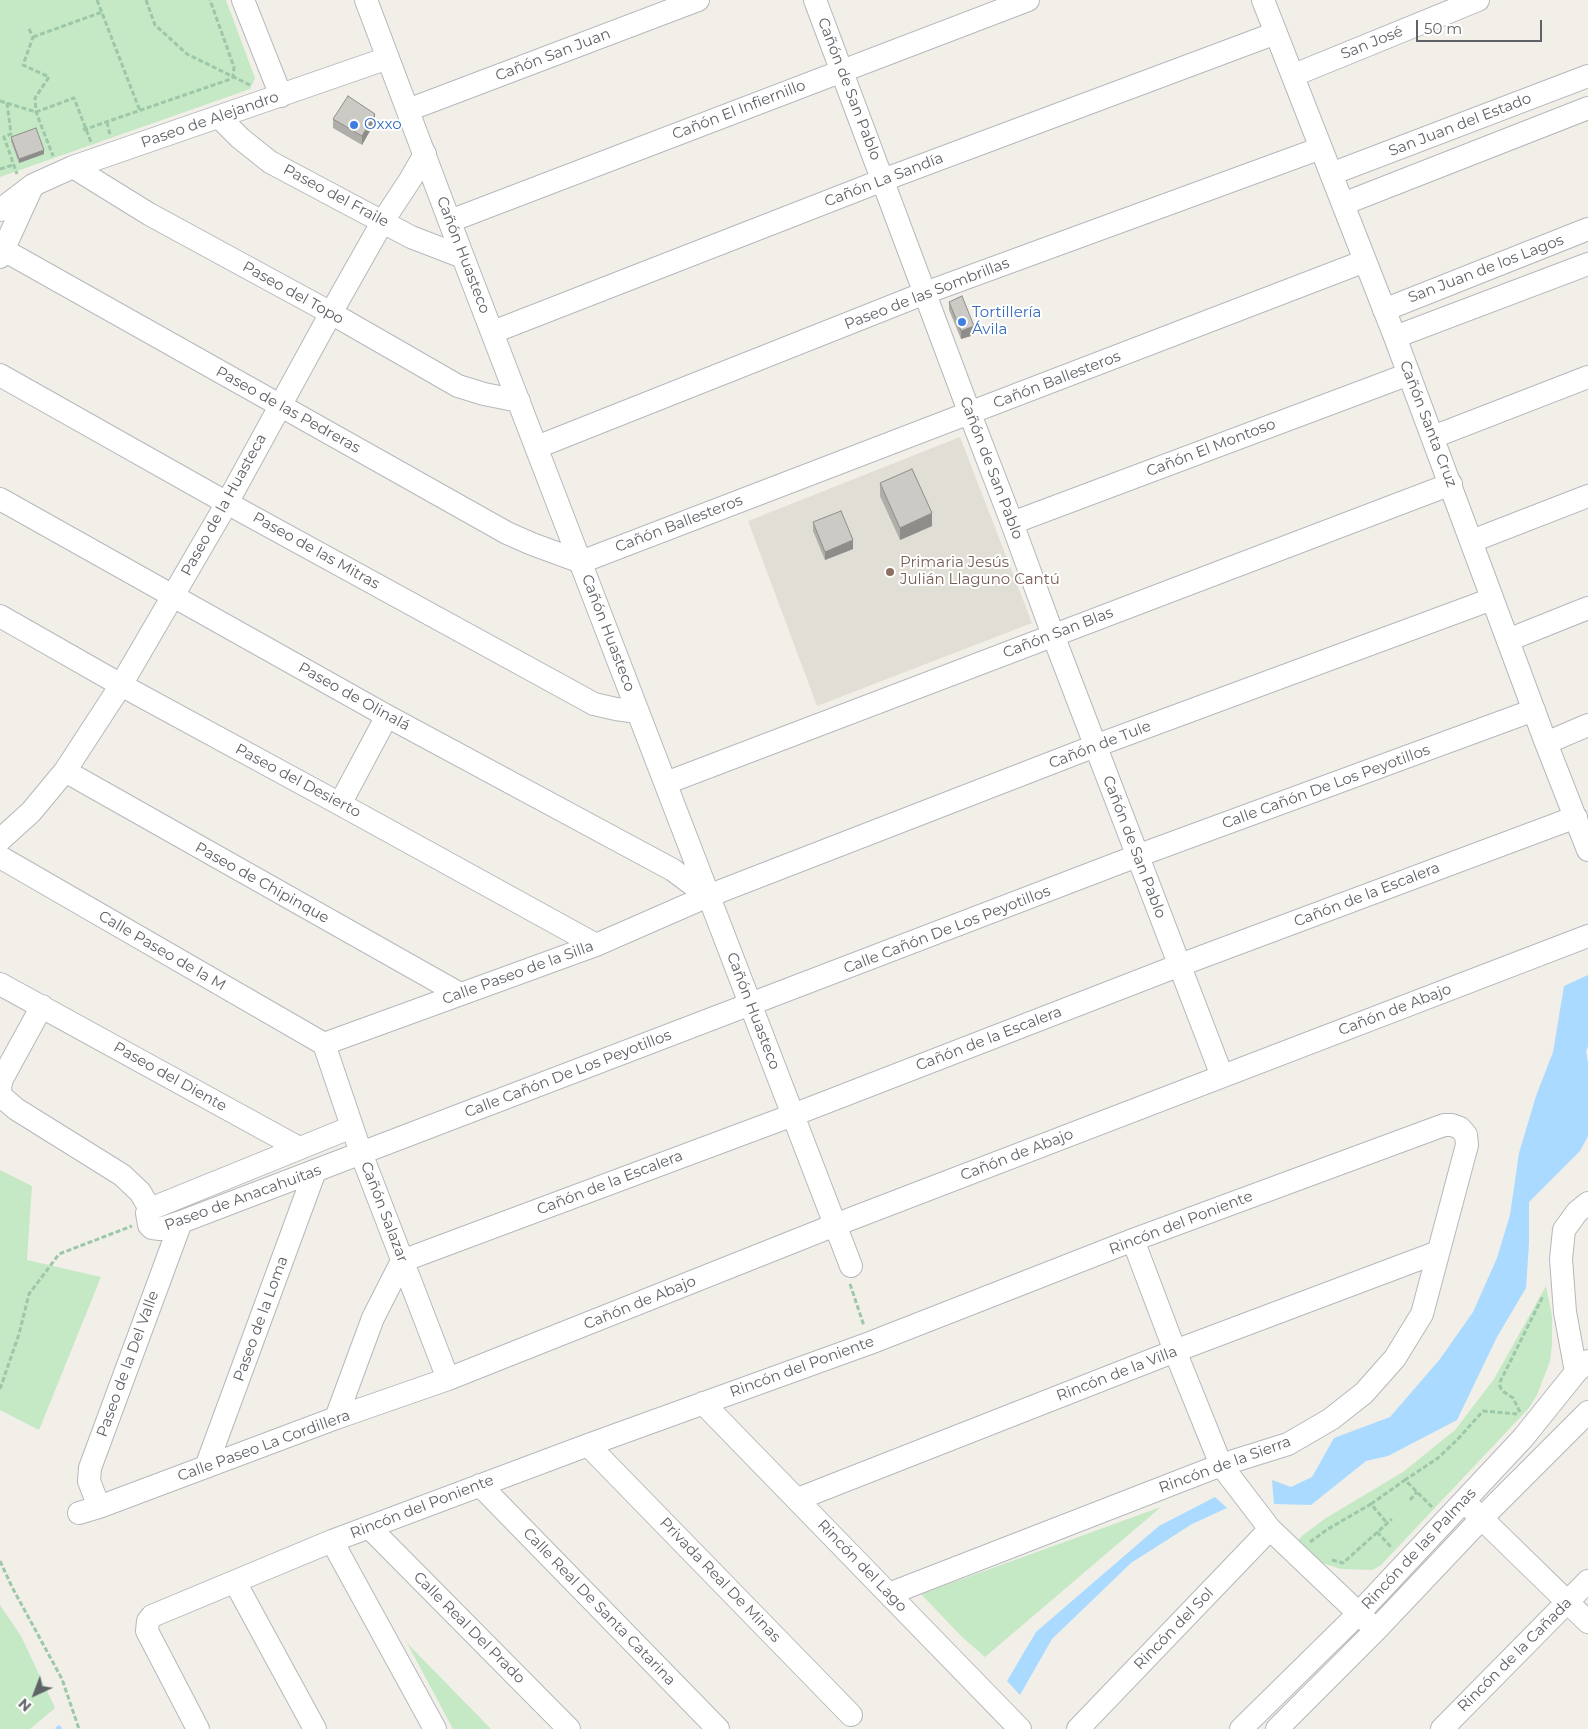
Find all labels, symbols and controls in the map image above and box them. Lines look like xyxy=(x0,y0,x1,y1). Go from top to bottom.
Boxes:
scale bar xyxy=(1418,10,1544,42)
street label: Cañón de San Pablo xyxy=(813,15,885,163)
text: 50 m xyxy=(1424,19,1462,38)
street label: San José xyxy=(1338,22,1406,64)
street label: Cañón San Juan xyxy=(493,25,613,85)
street label: Cañón El Infiernillo xyxy=(670,76,808,144)
street label: Paseo de Alejandro xyxy=(139,88,281,152)
street label: San Juan del Estado xyxy=(1386,89,1534,161)
place label: Oxxo xyxy=(364,116,402,134)
marker: Oxxo xyxy=(348,119,360,131)
street label: Cañón La Sandía xyxy=(822,149,946,211)
street label: Paseo del Fraile xyxy=(280,161,392,231)
street label: Cañón Huasteco xyxy=(432,194,494,316)
street label: San Juan de los Lagos xyxy=(1406,231,1566,307)
street label: Paseo de las Sombrillas xyxy=(842,254,1012,334)
street label: Paseo del Topo xyxy=(239,258,347,328)
place label: Tortillería Ávila xyxy=(972,304,1041,339)
marker: Tortillería Ávila xyxy=(956,316,968,328)
street label: Cañón Ballesteros xyxy=(991,347,1123,413)
street label: Cañón Santa Cruz xyxy=(1396,358,1460,490)
street label: Paseo de las Pedreras xyxy=(212,363,364,457)
street label: Cañón de San Pablo xyxy=(955,394,1027,542)
street label: Cañón El Montoso xyxy=(1144,415,1278,481)
street label: Paseo de la Huasteca xyxy=(177,431,271,579)
street label: Cañón Ballesteros xyxy=(613,491,745,557)
street label: Paseo de las Mitras xyxy=(249,509,383,593)
place label: Primaria Jesús Julián Llaguno Cantú xyxy=(900,554,1060,589)
marker: Primaria Jesús Julián Llaguno Cantú xyxy=(884,566,896,578)
street label: Cañón Huasteco xyxy=(577,572,639,694)
street label: Cañón San Blas xyxy=(1000,604,1116,662)
street label: Paseo de Olinalá xyxy=(295,659,413,735)
street label: Cañón de Tule xyxy=(1046,717,1154,773)
street label: Paseo del Desierto xyxy=(232,740,364,822)
street label: Calle Cañón De Los Peyotillos xyxy=(1220,741,1432,833)
street label: Cañón de San Pablo xyxy=(1098,773,1170,921)
street label: Paseo de Chipinque xyxy=(192,839,332,927)
street label: Cañón de la Escalera xyxy=(1291,859,1443,931)
street label: Calle Cañón De Los Peyotillos xyxy=(841,882,1053,978)
street label: Calle Paseo de la M xyxy=(95,907,229,995)
street label: Calle Paseo de la Silla xyxy=(440,937,596,1009)
street label: Cañón Huasteco xyxy=(722,950,784,1072)
street label: Cañón de Abajo xyxy=(1336,980,1454,1040)
street label: Cañón de la Escalera xyxy=(913,1003,1065,1075)
street label: Calle Cañón De Los Peyotillos xyxy=(462,1026,674,1122)
street label: Paseo del Diente xyxy=(110,1038,230,1116)
street label: Cañón de Abajo xyxy=(958,1125,1076,1185)
street label: Cañón de la Escalera xyxy=(534,1147,686,1219)
street label: Cañón Salazar xyxy=(357,1159,411,1265)
street label: Paseo de Anacahuitas xyxy=(162,1161,324,1235)
street label: Rincón del Poniente xyxy=(1107,1187,1255,1259)
street label: Paseo de la Loma xyxy=(230,1254,292,1384)
street label: Cañón de Abajo xyxy=(581,1272,699,1334)
street label: Paseo de la Del Valle xyxy=(93,1289,163,1439)
street label: Rincón del Poniente xyxy=(727,1333,877,1401)
street label: Rincón de la Villa xyxy=(1054,1343,1180,1405)
street label: Calle Paseo La Cordillera xyxy=(175,1406,353,1486)
street label: Rincón de la Sierra xyxy=(1156,1433,1294,1497)
street label: Rincón del Poniente xyxy=(348,1471,496,1543)
street label: Rincón de las Palmas xyxy=(1358,1484,1480,1614)
street label: Privada Real De Minas xyxy=(656,1514,784,1646)
street label: Rincón del Lago xyxy=(813,1516,911,1616)
street label: Calle Real De Santa Catarina xyxy=(519,1524,679,1690)
street label: Calle Real Del Prado xyxy=(409,1568,529,1688)
street label: Rincón del Sol xyxy=(1130,1584,1218,1674)
street label: Rincón de la Cañada xyxy=(1454,1594,1576,1716)
north arrow xyxy=(10,1669,60,1719)
text: N xyxy=(14,1695,35,1715)

